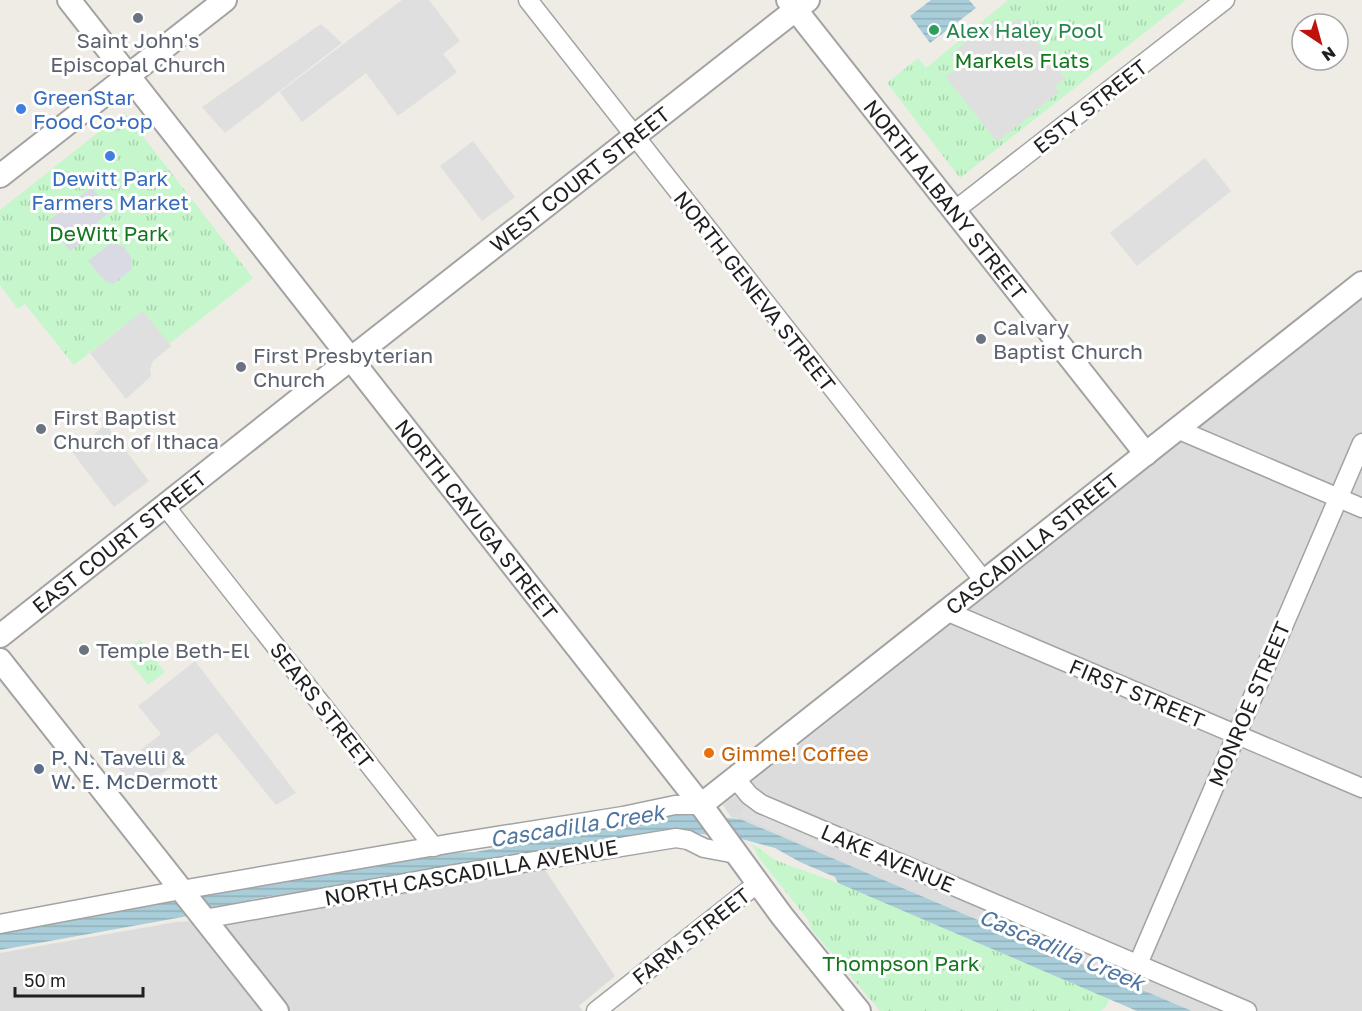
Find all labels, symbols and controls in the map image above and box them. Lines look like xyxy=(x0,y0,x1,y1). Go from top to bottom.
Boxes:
marker: Saint John's Episcopal Church xyxy=(131,11,145,25)
north arrow xyxy=(1290,12,1350,72)
place label: Alex Haley Pool xyxy=(946,17,1103,43)
marker: Alex Haley Pool xyxy=(927,23,941,37)
place label: Saint John's Episcopal Church xyxy=(50,27,226,77)
text: N xyxy=(1318,42,1340,66)
park label: Markels Flats xyxy=(954,47,1090,73)
street label: ESTY STREET xyxy=(1028,53,1152,159)
place label: GreenStar Food Co+op xyxy=(33,84,153,134)
street label: NORTH ALBANY STREET xyxy=(858,94,1032,305)
street label: WEST COURT STREET xyxy=(485,101,675,258)
marker: GreenStar Food Co+op xyxy=(14,102,28,116)
marker: Dewitt Park Farmers Market xyxy=(103,149,117,163)
place label: Dewitt Park Farmers Market xyxy=(31,165,189,215)
street label: NORTH GENEVA STREET xyxy=(669,186,841,396)
park label: DeWitt Park xyxy=(49,220,169,246)
place label: Calvary Baptist Church xyxy=(993,314,1143,364)
marker: Calvary Baptist Church xyxy=(974,332,988,346)
place label: First Presbyterian Church xyxy=(253,342,433,392)
marker: First Presbyterian Church xyxy=(234,360,248,374)
place label: First Baptist Church of Ithaca xyxy=(53,404,219,454)
street label: NORTH CAYUGA STREET xyxy=(390,414,563,625)
marker: First Baptist Church of Ithaca xyxy=(34,422,48,436)
street label: EAST COURT STREET xyxy=(27,465,212,619)
street label: CASCADILLA STREET xyxy=(940,467,1124,620)
street label: MONROE STREET xyxy=(1202,618,1296,790)
place label: Temple Beth-El xyxy=(96,637,250,663)
street label: SEARS STREET xyxy=(265,637,379,773)
marker: Temple Beth-El xyxy=(77,643,91,657)
street label: FIRST STREET xyxy=(1066,653,1208,733)
place label: Gimme! Coffee xyxy=(721,740,869,766)
place label: P. N. Tavelli & W. E. McDermott xyxy=(51,744,218,794)
marker: Gimme! Coffee xyxy=(702,746,716,760)
marker: P. N. Tavelli & W. E. McDermott xyxy=(32,762,46,776)
water label: Cascadilla Creek xyxy=(488,797,669,852)
street label: LAKE AVENUE xyxy=(817,818,959,898)
street label: NORTH CASCADILLA AVENUE xyxy=(322,833,620,911)
street label: FARM STREET xyxy=(627,882,755,990)
water label: Cascadilla Creek xyxy=(976,902,1151,997)
park label: Thompson Park xyxy=(822,950,980,976)
scale bar xyxy=(15,960,142,998)
text: 50 m xyxy=(24,969,66,991)

